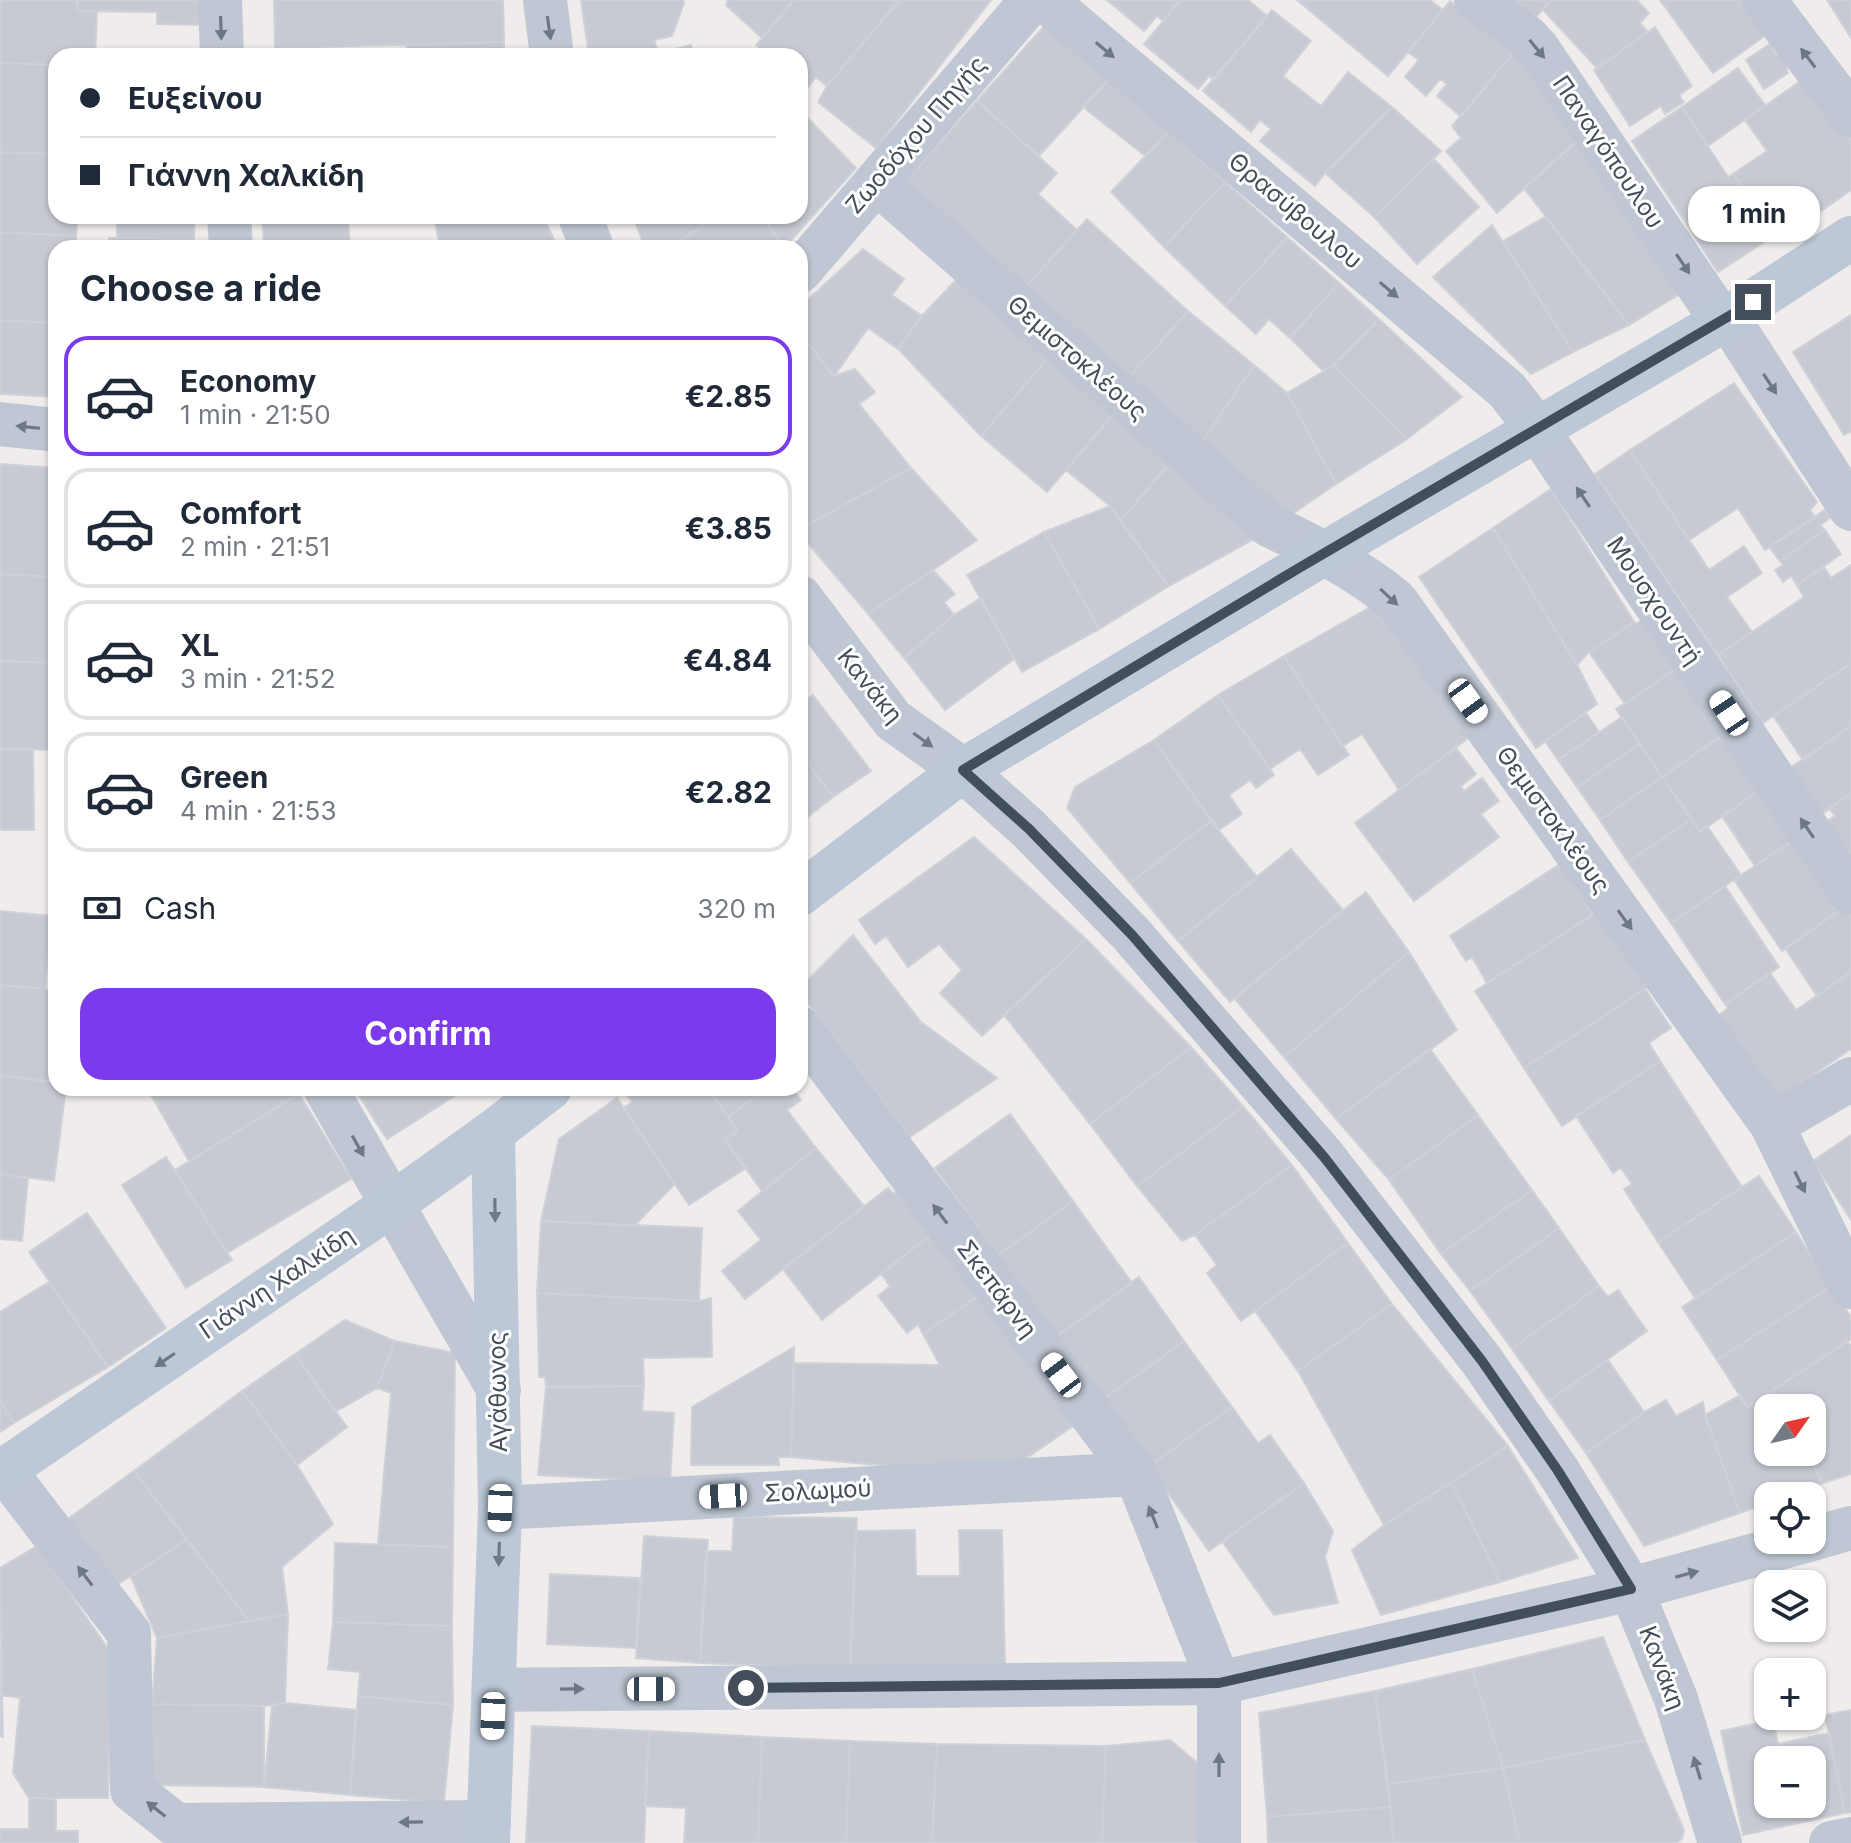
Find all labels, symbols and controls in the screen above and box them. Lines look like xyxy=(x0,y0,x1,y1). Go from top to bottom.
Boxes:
one-way arrow xyxy=(215,16,228,41)
one-way arrow xyxy=(542,16,555,41)
one-way arrow xyxy=(1528,39,1544,59)
one-way arrow xyxy=(1094,41,1114,58)
one-way arrow xyxy=(1800,47,1816,68)
street label: Ζωοδόχου Πηγής xyxy=(839,50,992,219)
street label: Παναγόπουλου xyxy=(1547,70,1670,233)
text: Ευξείνου xyxy=(128,80,263,116)
street label: Θρασύβουλου xyxy=(1223,146,1368,275)
text: Γιάννη Χαλκίδη xyxy=(128,157,365,193)
callout: 1 min xyxy=(1687,186,1819,242)
text: 1 min xyxy=(1722,198,1786,229)
one-way arrow xyxy=(1675,253,1690,274)
text: Choose a ride xyxy=(80,266,322,310)
one-way arrow xyxy=(1379,281,1399,298)
route end xyxy=(1735,284,1771,320)
street label: Θεμιστοκλέους xyxy=(1002,289,1153,426)
icon: car xyxy=(84,360,156,432)
text: Economy xyxy=(180,363,316,399)
one-way arrow xyxy=(1763,373,1778,394)
text: €2.85 xyxy=(685,378,772,414)
text: 1 min · 21:50 xyxy=(180,399,331,430)
one-way arrow xyxy=(15,420,40,433)
one-way arrow xyxy=(1576,486,1591,508)
icon: car xyxy=(84,492,156,564)
text: Comfort xyxy=(180,495,301,531)
text: €3.85 xyxy=(685,510,772,546)
text: 2 min · 21:51 xyxy=(180,531,330,562)
street label: Μουσχουντή xyxy=(1601,531,1708,670)
one-way arrow xyxy=(1380,587,1399,605)
icon: car xyxy=(84,624,156,696)
text: XL xyxy=(180,627,219,663)
text: €4.84 xyxy=(683,642,772,678)
street label: Κανάκη xyxy=(832,643,909,729)
text: 3 min · 21:52 xyxy=(180,663,336,694)
car xyxy=(1444,675,1492,727)
car xyxy=(1706,686,1752,740)
one-way arrow xyxy=(912,732,933,748)
street label: Θεμιστοκλέους xyxy=(1490,740,1617,899)
icon: car xyxy=(84,756,156,828)
text: Green xyxy=(180,759,268,795)
text: €2.82 xyxy=(685,774,772,810)
text: 4 min · 21:53 xyxy=(180,795,336,826)
one-way arrow xyxy=(1800,818,1815,839)
icon: cash xyxy=(80,886,124,930)
text: Cash xyxy=(144,890,216,926)
text: 320 m xyxy=(698,893,776,924)
one-way arrow xyxy=(1617,909,1632,930)
button: Confirm xyxy=(80,988,776,1080)
one-way arrow xyxy=(351,1135,365,1158)
one-way arrow xyxy=(1793,1170,1807,1193)
one-way arrow xyxy=(489,1198,501,1223)
one-way arrow xyxy=(933,1204,949,1224)
street label: Γιάννη Χαλκίδη xyxy=(194,1220,359,1345)
street label: Σκεπάρνη xyxy=(951,1234,1044,1343)
street label: Αγάθωνος xyxy=(482,1331,513,1453)
car xyxy=(1037,1349,1085,1401)
one-way arrow xyxy=(155,1352,176,1367)
north arrow xyxy=(1754,1394,1826,1466)
map controls xyxy=(1754,1394,1826,1818)
street label: Σολωμού xyxy=(764,1473,872,1508)
button: locate xyxy=(1754,1482,1826,1554)
car xyxy=(698,1483,748,1509)
car xyxy=(487,1484,513,1532)
one-way arrow xyxy=(1146,1505,1159,1529)
one-way arrow xyxy=(492,1542,505,1567)
one-way arrow xyxy=(77,1565,93,1586)
one-way arrow xyxy=(1675,1567,1700,1579)
button: layers xyxy=(1754,1570,1826,1642)
street label: Κανάκη xyxy=(1633,1622,1692,1714)
button: + xyxy=(1754,1658,1826,1730)
route start xyxy=(728,1670,764,1706)
car xyxy=(627,1677,675,1701)
one-way arrow xyxy=(560,1683,585,1695)
car xyxy=(480,1692,506,1740)
button: − xyxy=(1754,1746,1826,1818)
one-way arrow xyxy=(1213,1752,1225,1777)
one-way arrow xyxy=(1690,1756,1703,1780)
one-way arrow xyxy=(146,1801,166,1818)
one-way arrow xyxy=(398,1816,423,1829)

